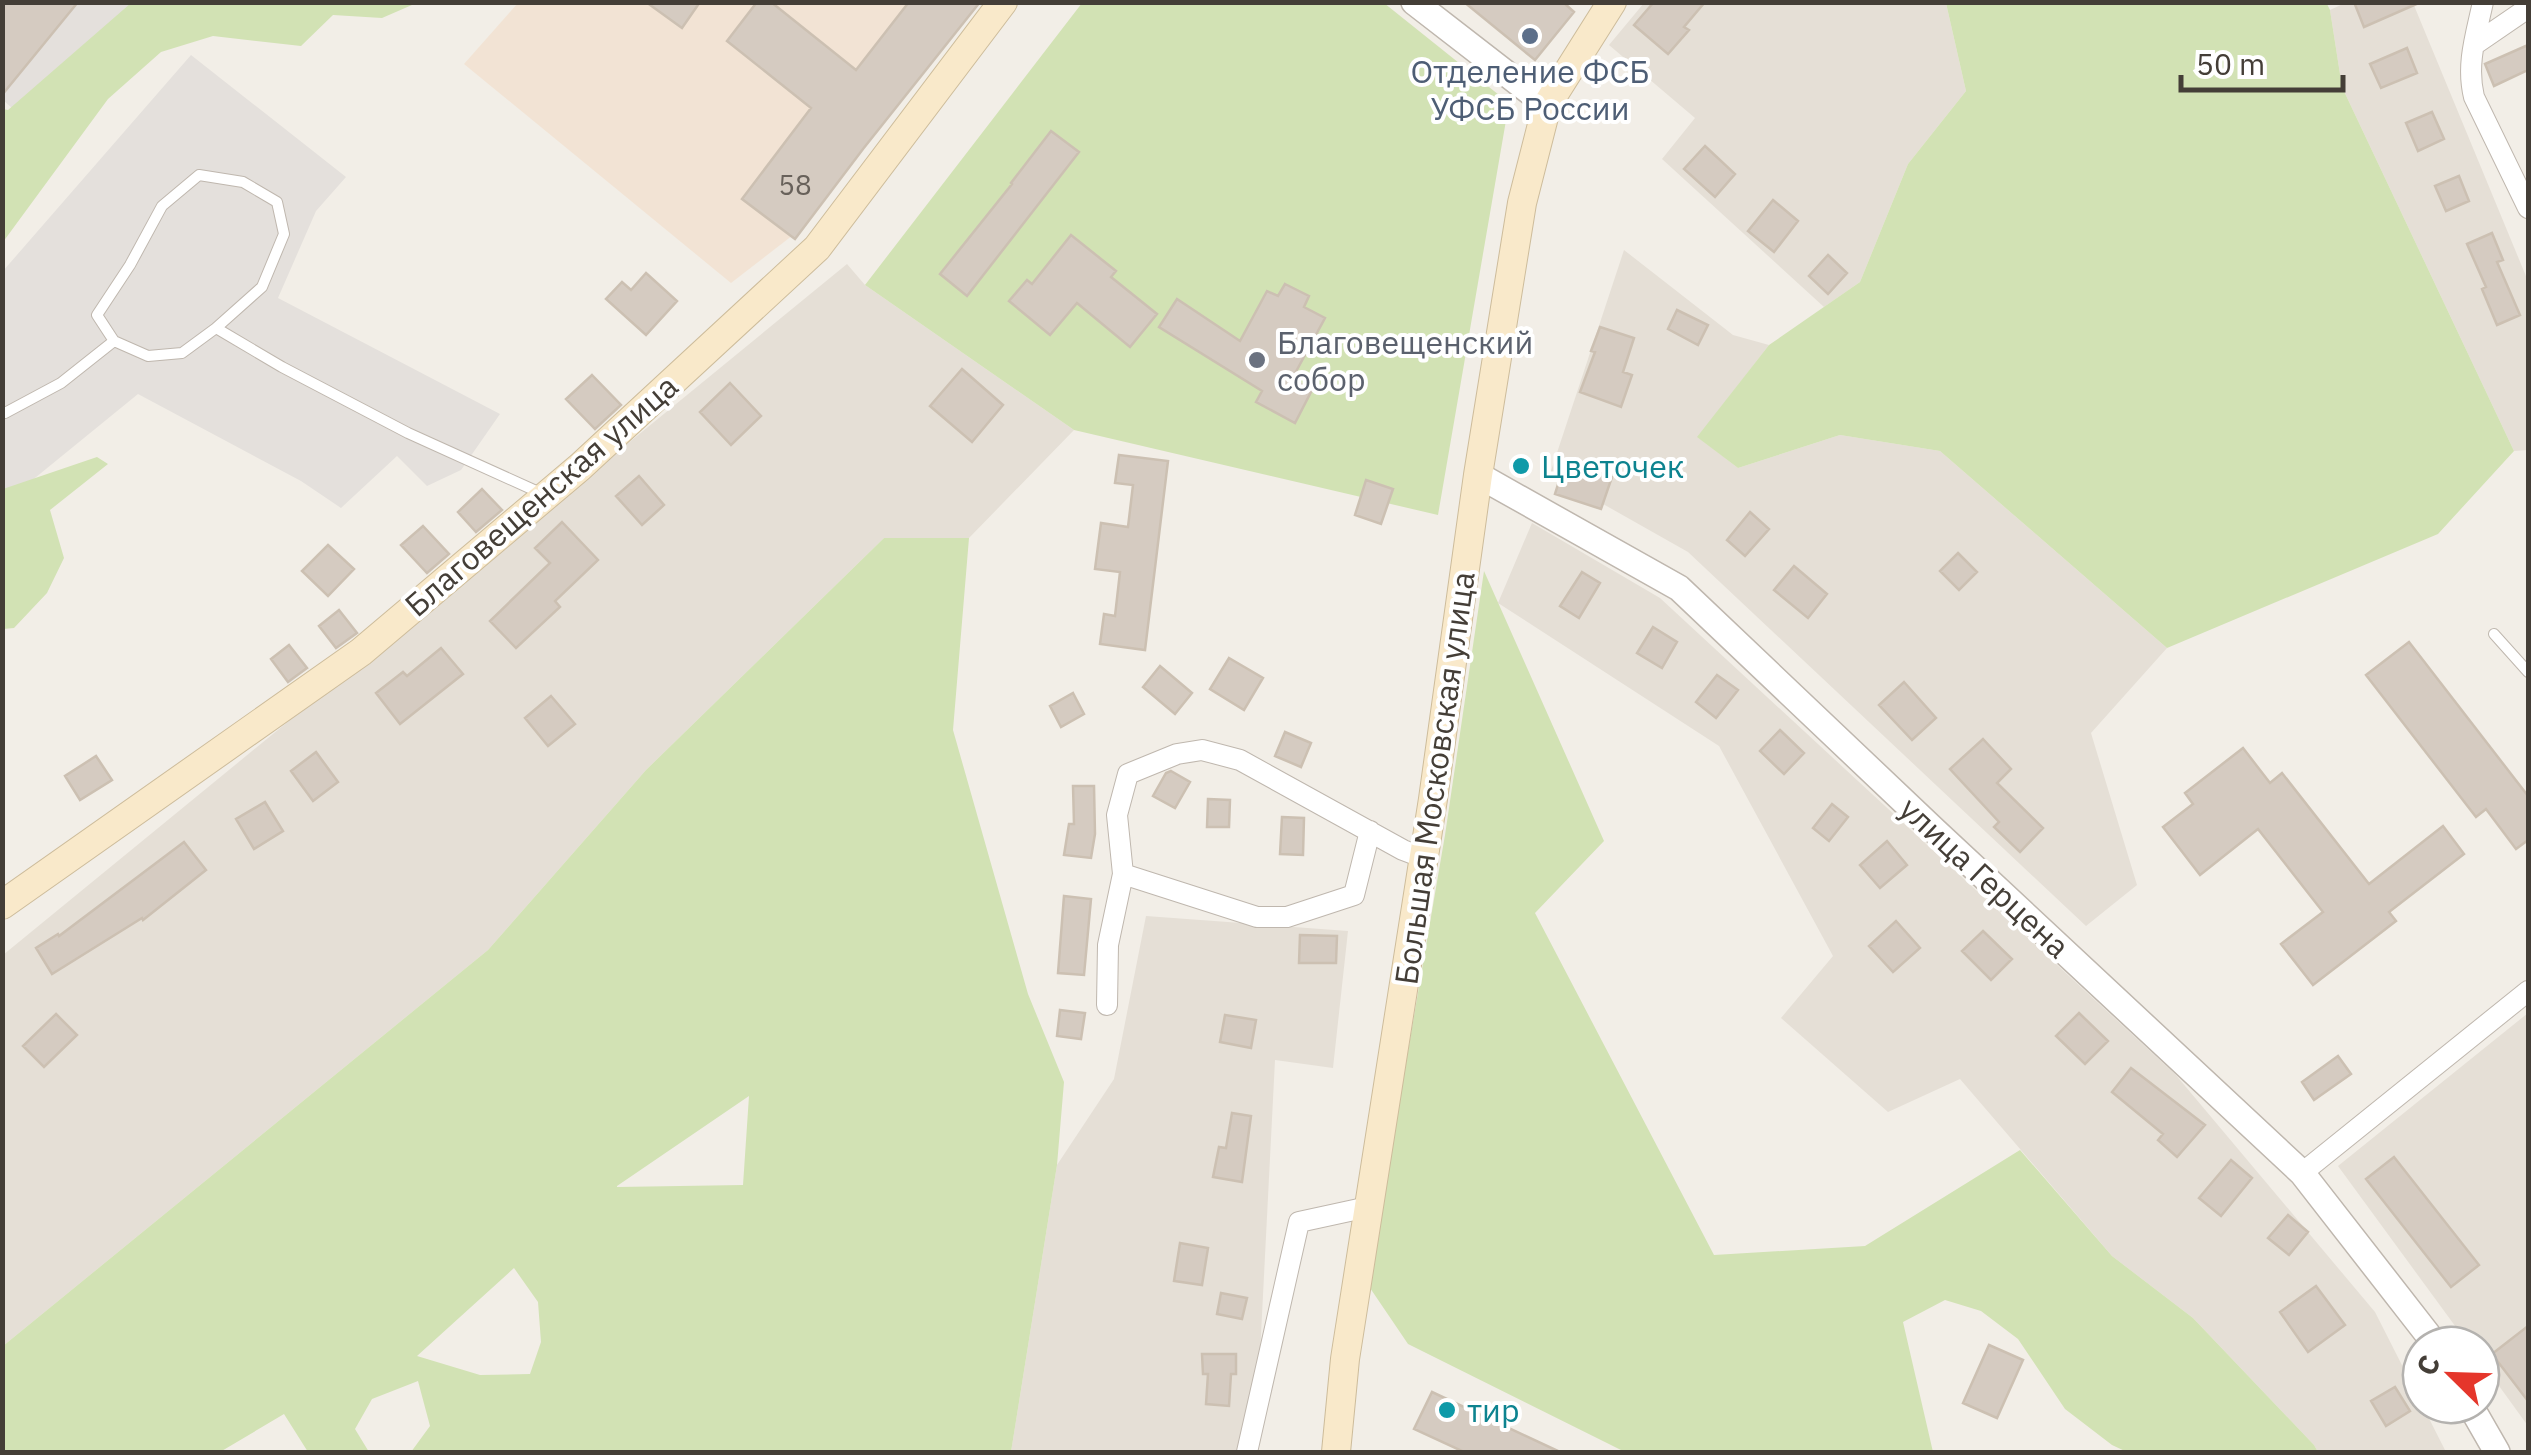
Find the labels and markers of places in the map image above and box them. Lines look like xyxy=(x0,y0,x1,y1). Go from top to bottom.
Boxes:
marker: Отделение ФСБ УФСБ России xyxy=(1519,25,1541,47)
place label: Отделение ФСБ УФСБ России xyxy=(1410,50,1650,129)
place label: Благовещенский собор xyxy=(1277,321,1533,400)
marker: Благовещенский собор xyxy=(1246,349,1268,371)
place label: Цветочек xyxy=(1541,445,1684,487)
marker: Цветочек xyxy=(1510,455,1532,477)
place label: тир xyxy=(1467,1389,1519,1431)
marker: тир xyxy=(1436,1399,1458,1421)

